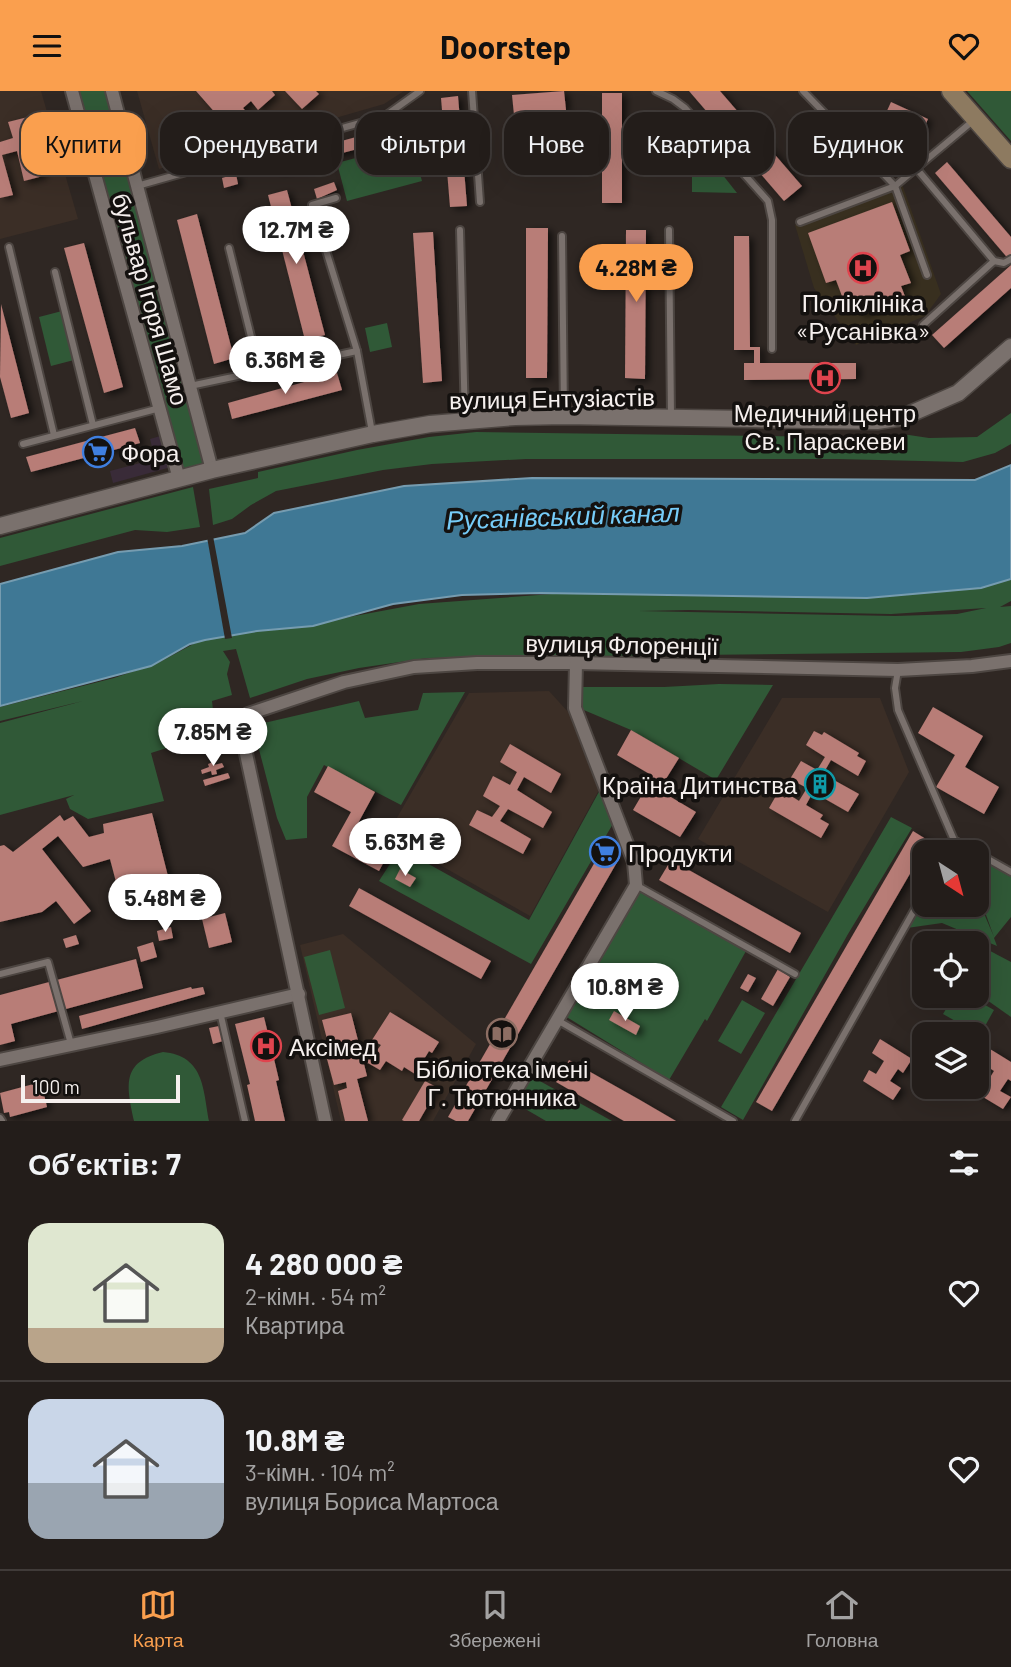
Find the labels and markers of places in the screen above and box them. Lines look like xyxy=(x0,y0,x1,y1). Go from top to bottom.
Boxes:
pin: 12.7M ₴ xyxy=(231,207,361,266)
pin: 4.28M ₴ xyxy=(571,245,701,304)
hospital icon: Поліклініка «Русанівка» xyxy=(846,251,880,285)
place label: Поліклініка «Русанівка» xyxy=(796,288,930,345)
pin: 6.36M ₴ xyxy=(220,337,350,396)
hospital icon: Медичний центр Св. Параскеви xyxy=(808,361,842,395)
place label: Медичний центр Св. Параскеви xyxy=(734,398,916,455)
supermarket icon: Фора xyxy=(81,435,115,469)
place label: Фора xyxy=(121,438,180,467)
pin: 7.85M ₴ xyxy=(148,709,278,768)
building icon: Країна Дитинства xyxy=(803,767,837,801)
place label: Країна Дитинства xyxy=(602,770,798,799)
pin: 5.63M ₴ xyxy=(340,819,470,878)
supermarket icon: Продукти xyxy=(588,835,622,869)
place label: Продукти xyxy=(628,838,733,867)
pin: 5.48M ₴ xyxy=(100,875,230,934)
pin: 10.8M ₴ xyxy=(560,963,690,1023)
library icon: Бібліотека імені Г. Тютюнника xyxy=(485,1017,519,1051)
hospital icon: Аксімед xyxy=(249,1029,283,1063)
place label: Аксімед xyxy=(289,1032,376,1061)
place label: Бібліотека імені Г. Тютюнника xyxy=(416,1054,588,1111)

